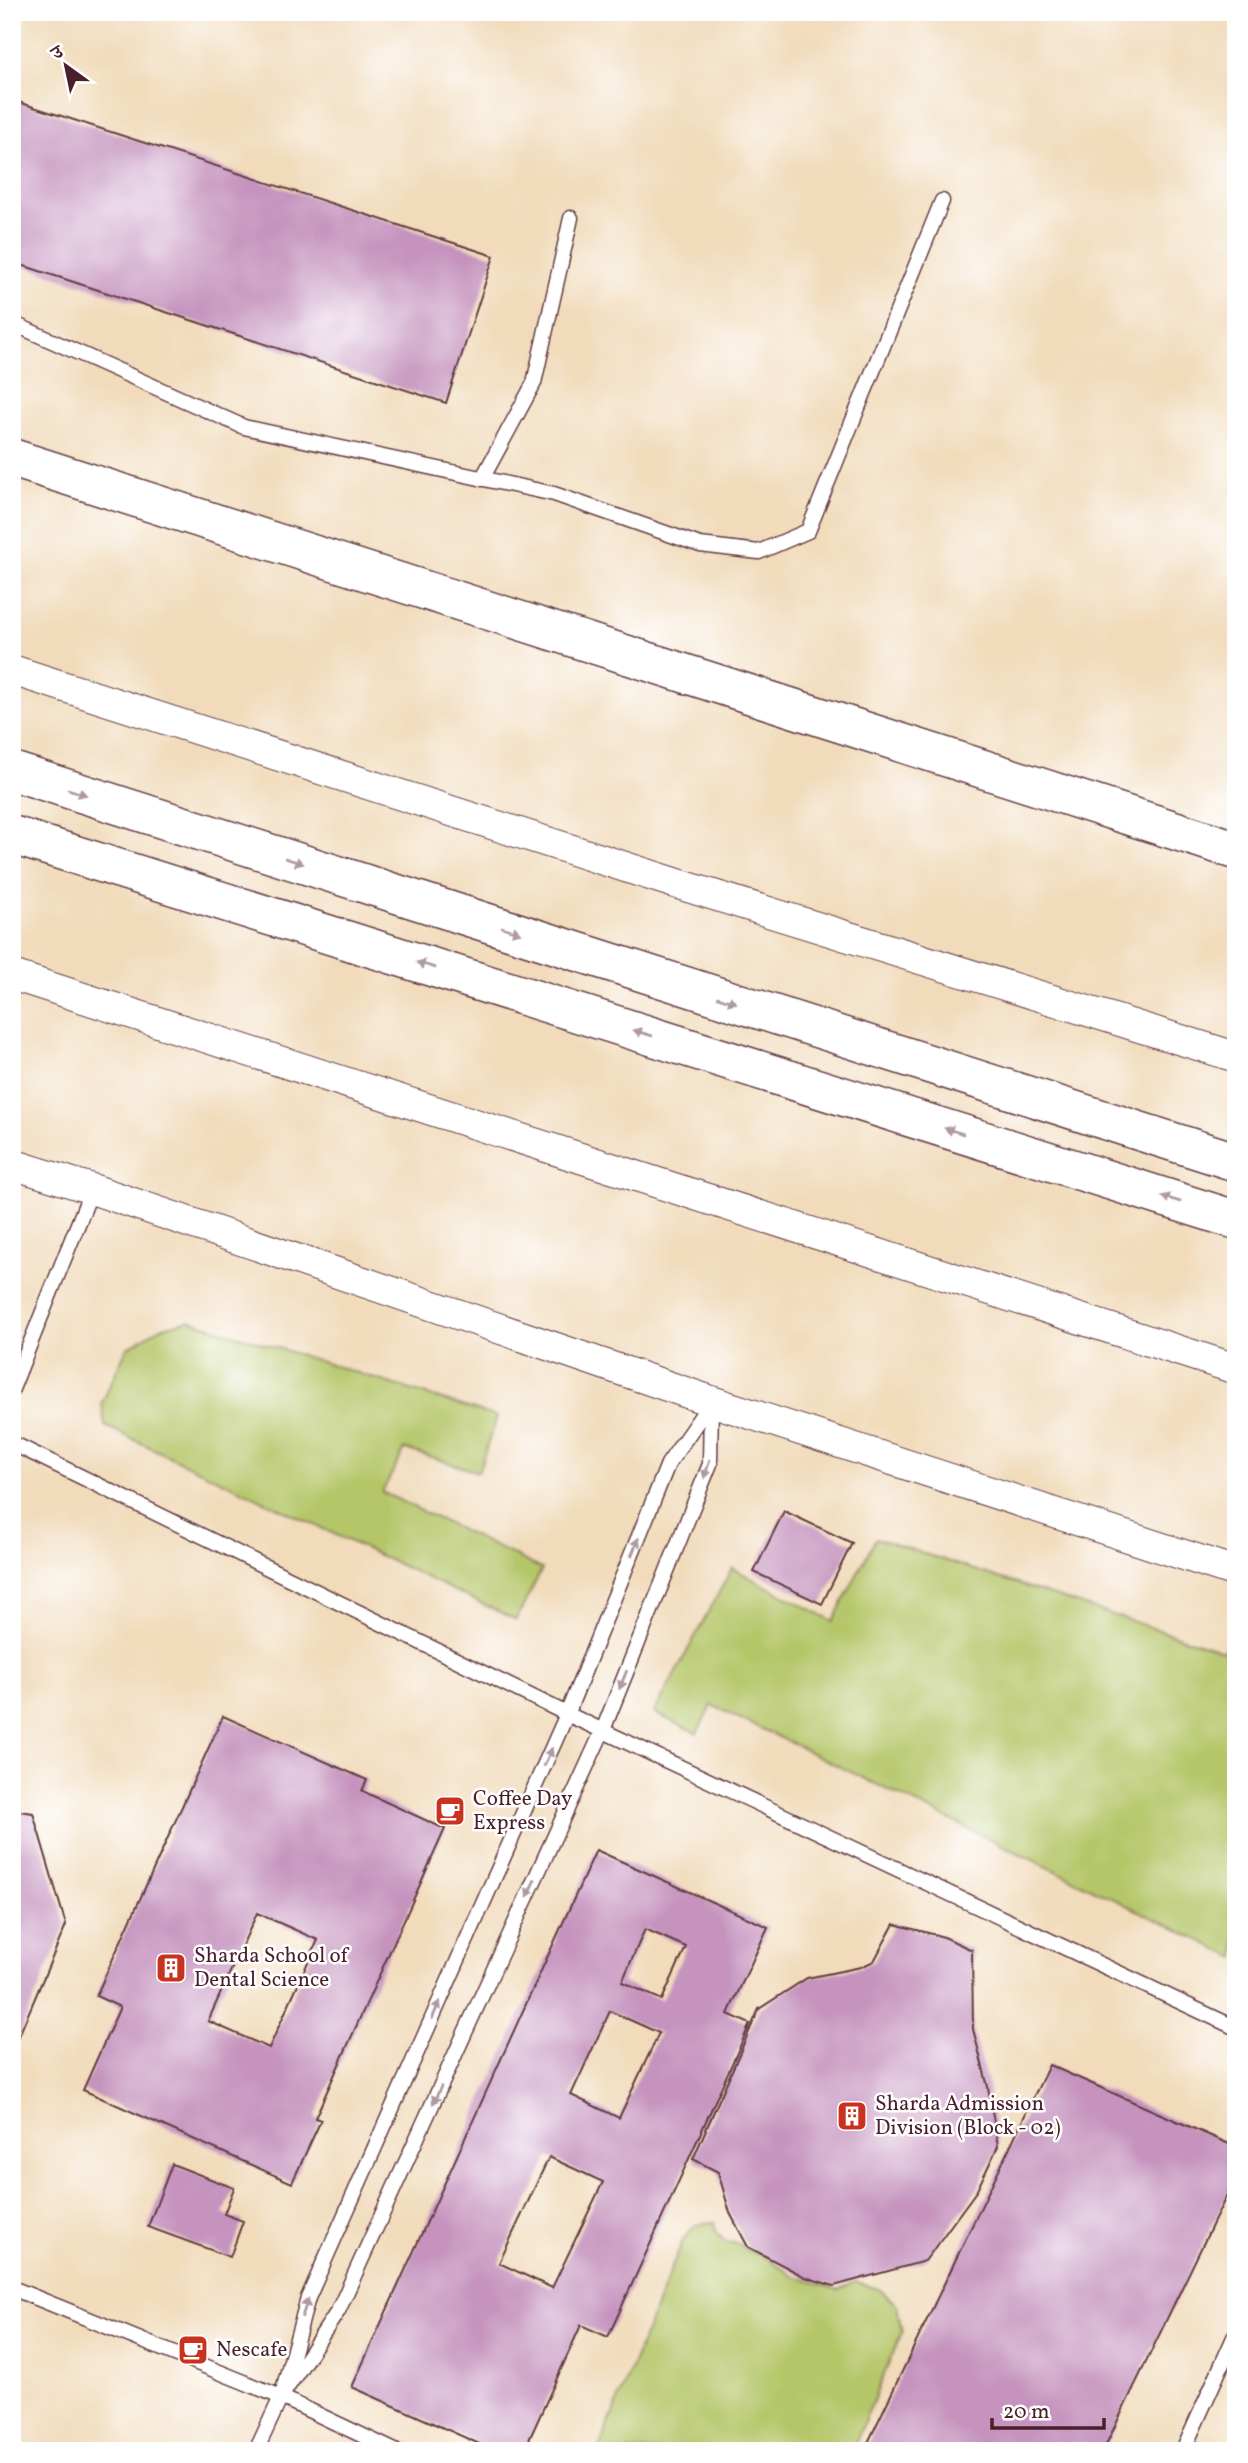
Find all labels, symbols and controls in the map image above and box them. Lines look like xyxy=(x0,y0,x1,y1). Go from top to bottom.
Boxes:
north arrow xyxy=(32,32,102,102)
text: उ xyxy=(45,39,70,68)
one-way arrow xyxy=(67,787,88,798)
one-way arrow xyxy=(284,857,305,867)
one-way arrow xyxy=(500,926,521,936)
one-way arrow xyxy=(415,959,436,970)
one-way arrow xyxy=(717,995,738,1005)
one-way arrow xyxy=(632,1028,653,1038)
one-way arrow xyxy=(943,1125,964,1135)
one-way arrow xyxy=(1160,1193,1181,1204)
one-way arrow xyxy=(701,1458,712,1480)
one-way arrow xyxy=(629,1536,640,1557)
one-way arrow xyxy=(618,1670,629,1691)
one-way arrow xyxy=(542,1747,554,1767)
place label: Coffee Day Express xyxy=(473,1785,573,1838)
cafe icon: Coffee Day Express xyxy=(433,1794,467,1828)
one-way arrow xyxy=(525,1878,537,1898)
place label: Sharda School of Dental Science xyxy=(194,1942,350,1995)
building icon: Sharda School of Dental Science xyxy=(154,1951,188,1985)
one-way arrow xyxy=(430,2000,442,2020)
one-way arrow xyxy=(431,2085,443,2105)
place label: Sharda Admission Division (Block - 02) xyxy=(875,2090,1061,2143)
building icon: Sharda Admission Division (Block - 02) xyxy=(835,2099,869,2133)
one-way arrow xyxy=(300,2297,311,2318)
cafe icon: Nescafe xyxy=(176,2333,210,2367)
place label: Nescafe xyxy=(216,2336,288,2365)
scale bar xyxy=(992,2386,1104,2430)
text: 20 m xyxy=(1003,2398,1049,2427)

